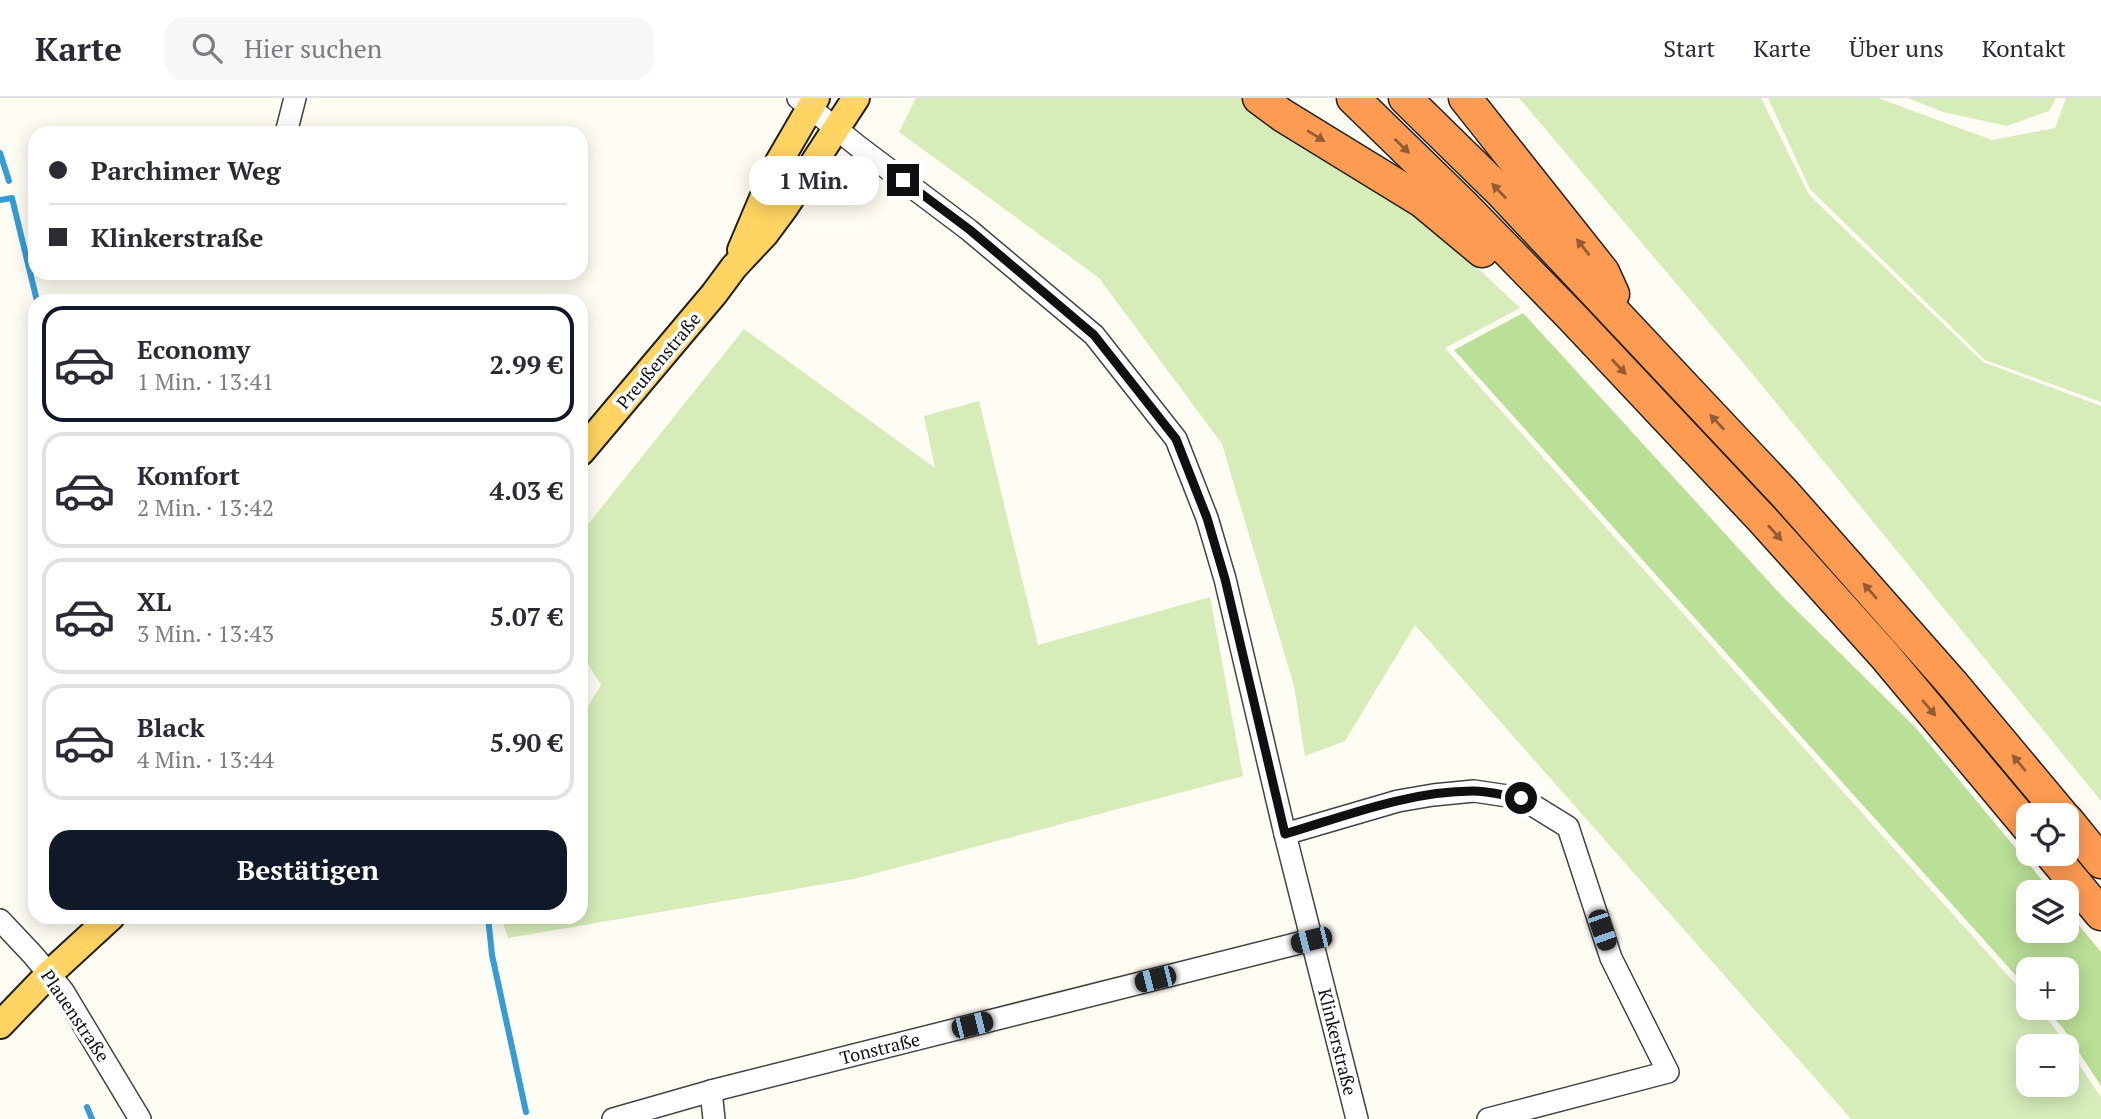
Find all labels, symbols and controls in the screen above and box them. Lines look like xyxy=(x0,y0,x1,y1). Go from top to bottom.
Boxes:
search box xyxy=(164,17,654,80)
text: Karte xyxy=(35,27,122,70)
icon: search xyxy=(188,29,226,67)
text: Hier suchen xyxy=(244,31,382,65)
text: Start xyxy=(1663,32,1715,64)
text: Karte xyxy=(1753,32,1811,64)
text: Über uns xyxy=(1849,32,1944,64)
text: Kontakt xyxy=(1982,32,2066,64)
one-way arrow xyxy=(1306,130,1325,142)
one-way arrow xyxy=(1393,137,1410,153)
text: Parchimer Weg xyxy=(91,153,281,187)
callout: 1 Min. xyxy=(749,155,878,204)
route end xyxy=(887,164,919,196)
text: 1 Min. xyxy=(779,165,849,196)
one-way arrow xyxy=(1491,183,1507,200)
text: Klinkerstraße xyxy=(91,220,263,254)
one-way arrow xyxy=(1576,238,1591,255)
street label: Preußenstraße xyxy=(611,307,706,414)
text: Economy xyxy=(137,332,250,366)
icon: car xyxy=(53,333,116,396)
text: 2.99 € xyxy=(490,347,563,381)
one-way arrow xyxy=(1611,358,1627,376)
text: 1 Min. · 13:41 xyxy=(137,366,274,397)
one-way arrow xyxy=(1710,414,1726,431)
text: Komfort xyxy=(137,458,240,492)
icon: car xyxy=(53,459,116,522)
text: 4.03 € xyxy=(490,473,563,507)
text: 2 Min. · 13:42 xyxy=(137,492,274,523)
one-way arrow xyxy=(1767,524,1783,542)
one-way arrow xyxy=(1862,582,1878,600)
text: XL xyxy=(137,584,171,618)
icon: car xyxy=(53,585,116,648)
text: 5.07 € xyxy=(490,599,563,633)
text: 3 Min. · 13:43 xyxy=(137,618,274,649)
one-way arrow xyxy=(1921,699,1937,717)
text: Black xyxy=(137,710,205,744)
icon: car xyxy=(53,711,116,774)
text: 5.90 € xyxy=(490,725,563,759)
text: 4 Min. · 13:44 xyxy=(137,744,274,775)
one-way arrow xyxy=(2012,755,2027,772)
route start xyxy=(1505,782,1537,814)
map controls xyxy=(2016,803,2079,1097)
button: locate xyxy=(2016,803,2079,866)
button: Bestätigen xyxy=(49,830,567,910)
button: layers xyxy=(2016,880,2079,943)
car xyxy=(1586,907,1619,953)
car xyxy=(1289,925,1334,955)
button: + xyxy=(2016,957,2079,1020)
car xyxy=(1133,964,1178,994)
street label: Plauenstraße xyxy=(36,965,116,1066)
street label: Klinkerstraße xyxy=(1313,986,1363,1098)
car xyxy=(950,1010,995,1040)
street label: Tonstraße xyxy=(837,1027,922,1070)
button: − xyxy=(2016,1034,2079,1097)

